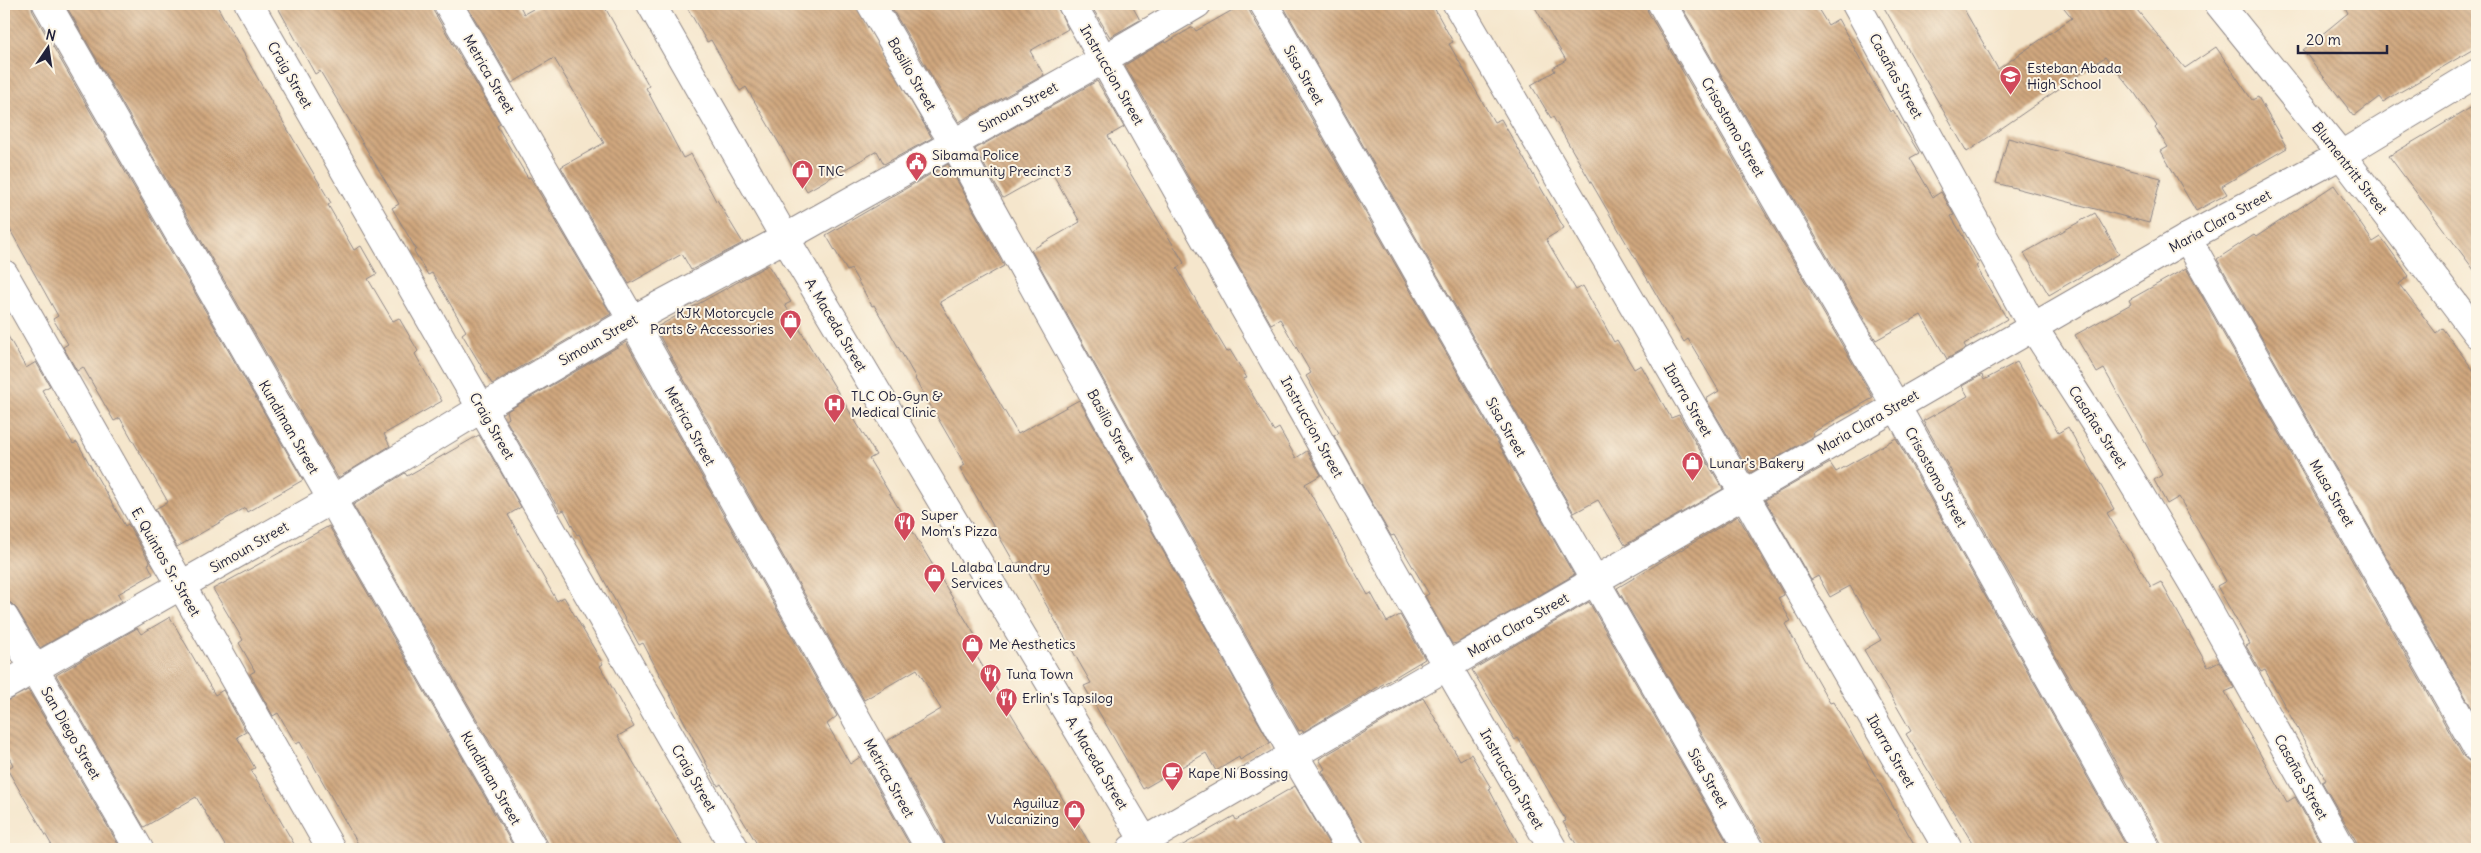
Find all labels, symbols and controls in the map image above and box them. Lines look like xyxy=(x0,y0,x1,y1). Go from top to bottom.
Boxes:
north arrow xyxy=(22,22,72,72)
street label: Instruccion Street xyxy=(1076,22,1148,129)
scale bar xyxy=(2298,22,2387,54)
text: N xyxy=(44,25,58,45)
street label: Casañas Street xyxy=(1865,30,1927,122)
text: 20 m xyxy=(2306,30,2341,49)
street label: Metrica Street xyxy=(459,31,519,117)
street label: Basilio Street xyxy=(884,34,940,114)
street label: Craig Street xyxy=(264,38,317,112)
street label: Sisa Street xyxy=(1280,42,1328,108)
place label: Esteban Abada High School xyxy=(2027,59,2122,93)
school or university icon: Esteban Abada High School xyxy=(1999,64,2023,95)
street label: Crisostomo Street xyxy=(1697,74,1769,180)
street label: Simoun Street xyxy=(975,78,1061,136)
street label: Blumentritt Street xyxy=(2308,118,2392,218)
place label: Sibama Police Community Precinct 3 xyxy=(932,146,1072,180)
public building icon: Sibama Police Community Precinct 3 xyxy=(904,151,928,182)
shop icon: TNC xyxy=(790,159,814,190)
place label: TNC xyxy=(818,162,844,180)
street label: Maria Clara Street xyxy=(2166,185,2274,257)
street label: A. Maceda Street xyxy=(801,275,871,375)
place label: KJK Motorcycle Parts & Accessories xyxy=(650,304,774,338)
shop icon: KJK Motorcycle Parts & Accessories xyxy=(778,309,802,340)
street label: Simoun Street xyxy=(555,310,641,370)
street label: Ibarra Street xyxy=(1660,360,1716,440)
street label: Instruccion Street xyxy=(1277,373,1347,481)
street label: Kundiman Street xyxy=(255,377,323,477)
street label: Casañas Street xyxy=(2065,382,2131,472)
street label: Metrica Street xyxy=(661,383,719,469)
street label: Basilio Street xyxy=(1083,386,1139,466)
street label: Maria Clara Street xyxy=(1814,386,1922,458)
place label: TLC Ob-Gyn & Medical Clinic xyxy=(851,387,943,421)
street label: Craig Street xyxy=(466,389,519,463)
hospital icon: TLC Ob-Gyn & Medical Clinic xyxy=(823,392,847,423)
street label: Sisa Street xyxy=(1482,394,1530,460)
street label: Crisostomo Street xyxy=(1901,424,1971,531)
shop icon: Lunar's Bakery xyxy=(1681,451,1705,482)
place label: Lunar's Bakery xyxy=(1709,454,1804,472)
street label: Musa Street xyxy=(2306,456,2359,530)
street label: E. Quintos Sr. Street xyxy=(127,504,205,620)
place label: Super Mom's Pizza xyxy=(921,506,997,540)
restaurant icon: Super Mom's Pizza xyxy=(893,511,917,542)
street label: Simoun Street xyxy=(206,517,292,577)
place label: Lalaba Laundry Services xyxy=(951,558,1050,592)
shop icon: Lalaba Laundry Services xyxy=(923,563,947,594)
street label: Maria Clara Street xyxy=(1464,589,1572,661)
shop icon: Me Aesthetics xyxy=(961,632,985,663)
place label: Me Aesthetics xyxy=(989,635,1076,653)
restaurant icon: Tuna Town xyxy=(978,662,1002,693)
place label: Tuna Town xyxy=(1006,665,1073,683)
street label: San Diego Street xyxy=(37,683,105,783)
restaurant icon: Erlin's Tapsilog xyxy=(994,686,1018,717)
place label: Erlin's Tapsilog xyxy=(1022,689,1113,707)
street label: Ibarra Street xyxy=(1863,711,1919,791)
street label: A. Maceda Street xyxy=(1062,713,1132,813)
street label: Instruccion Street xyxy=(1476,726,1548,833)
street label: Kundiman Street xyxy=(457,728,525,828)
street label: Casañas Street xyxy=(2270,731,2332,823)
street label: Metrica Street xyxy=(860,735,918,821)
street label: Craig Street xyxy=(668,741,721,815)
street label: Sisa Street xyxy=(1684,745,1732,811)
cafe icon: Kape Ni Bossing xyxy=(1160,761,1184,792)
place label: Kape Ni Bossing xyxy=(1188,764,1288,782)
place label: Aguiluz Vulcanizing xyxy=(987,794,1059,828)
shop icon: Aguiluz Vulcanizing xyxy=(1063,799,1087,830)

